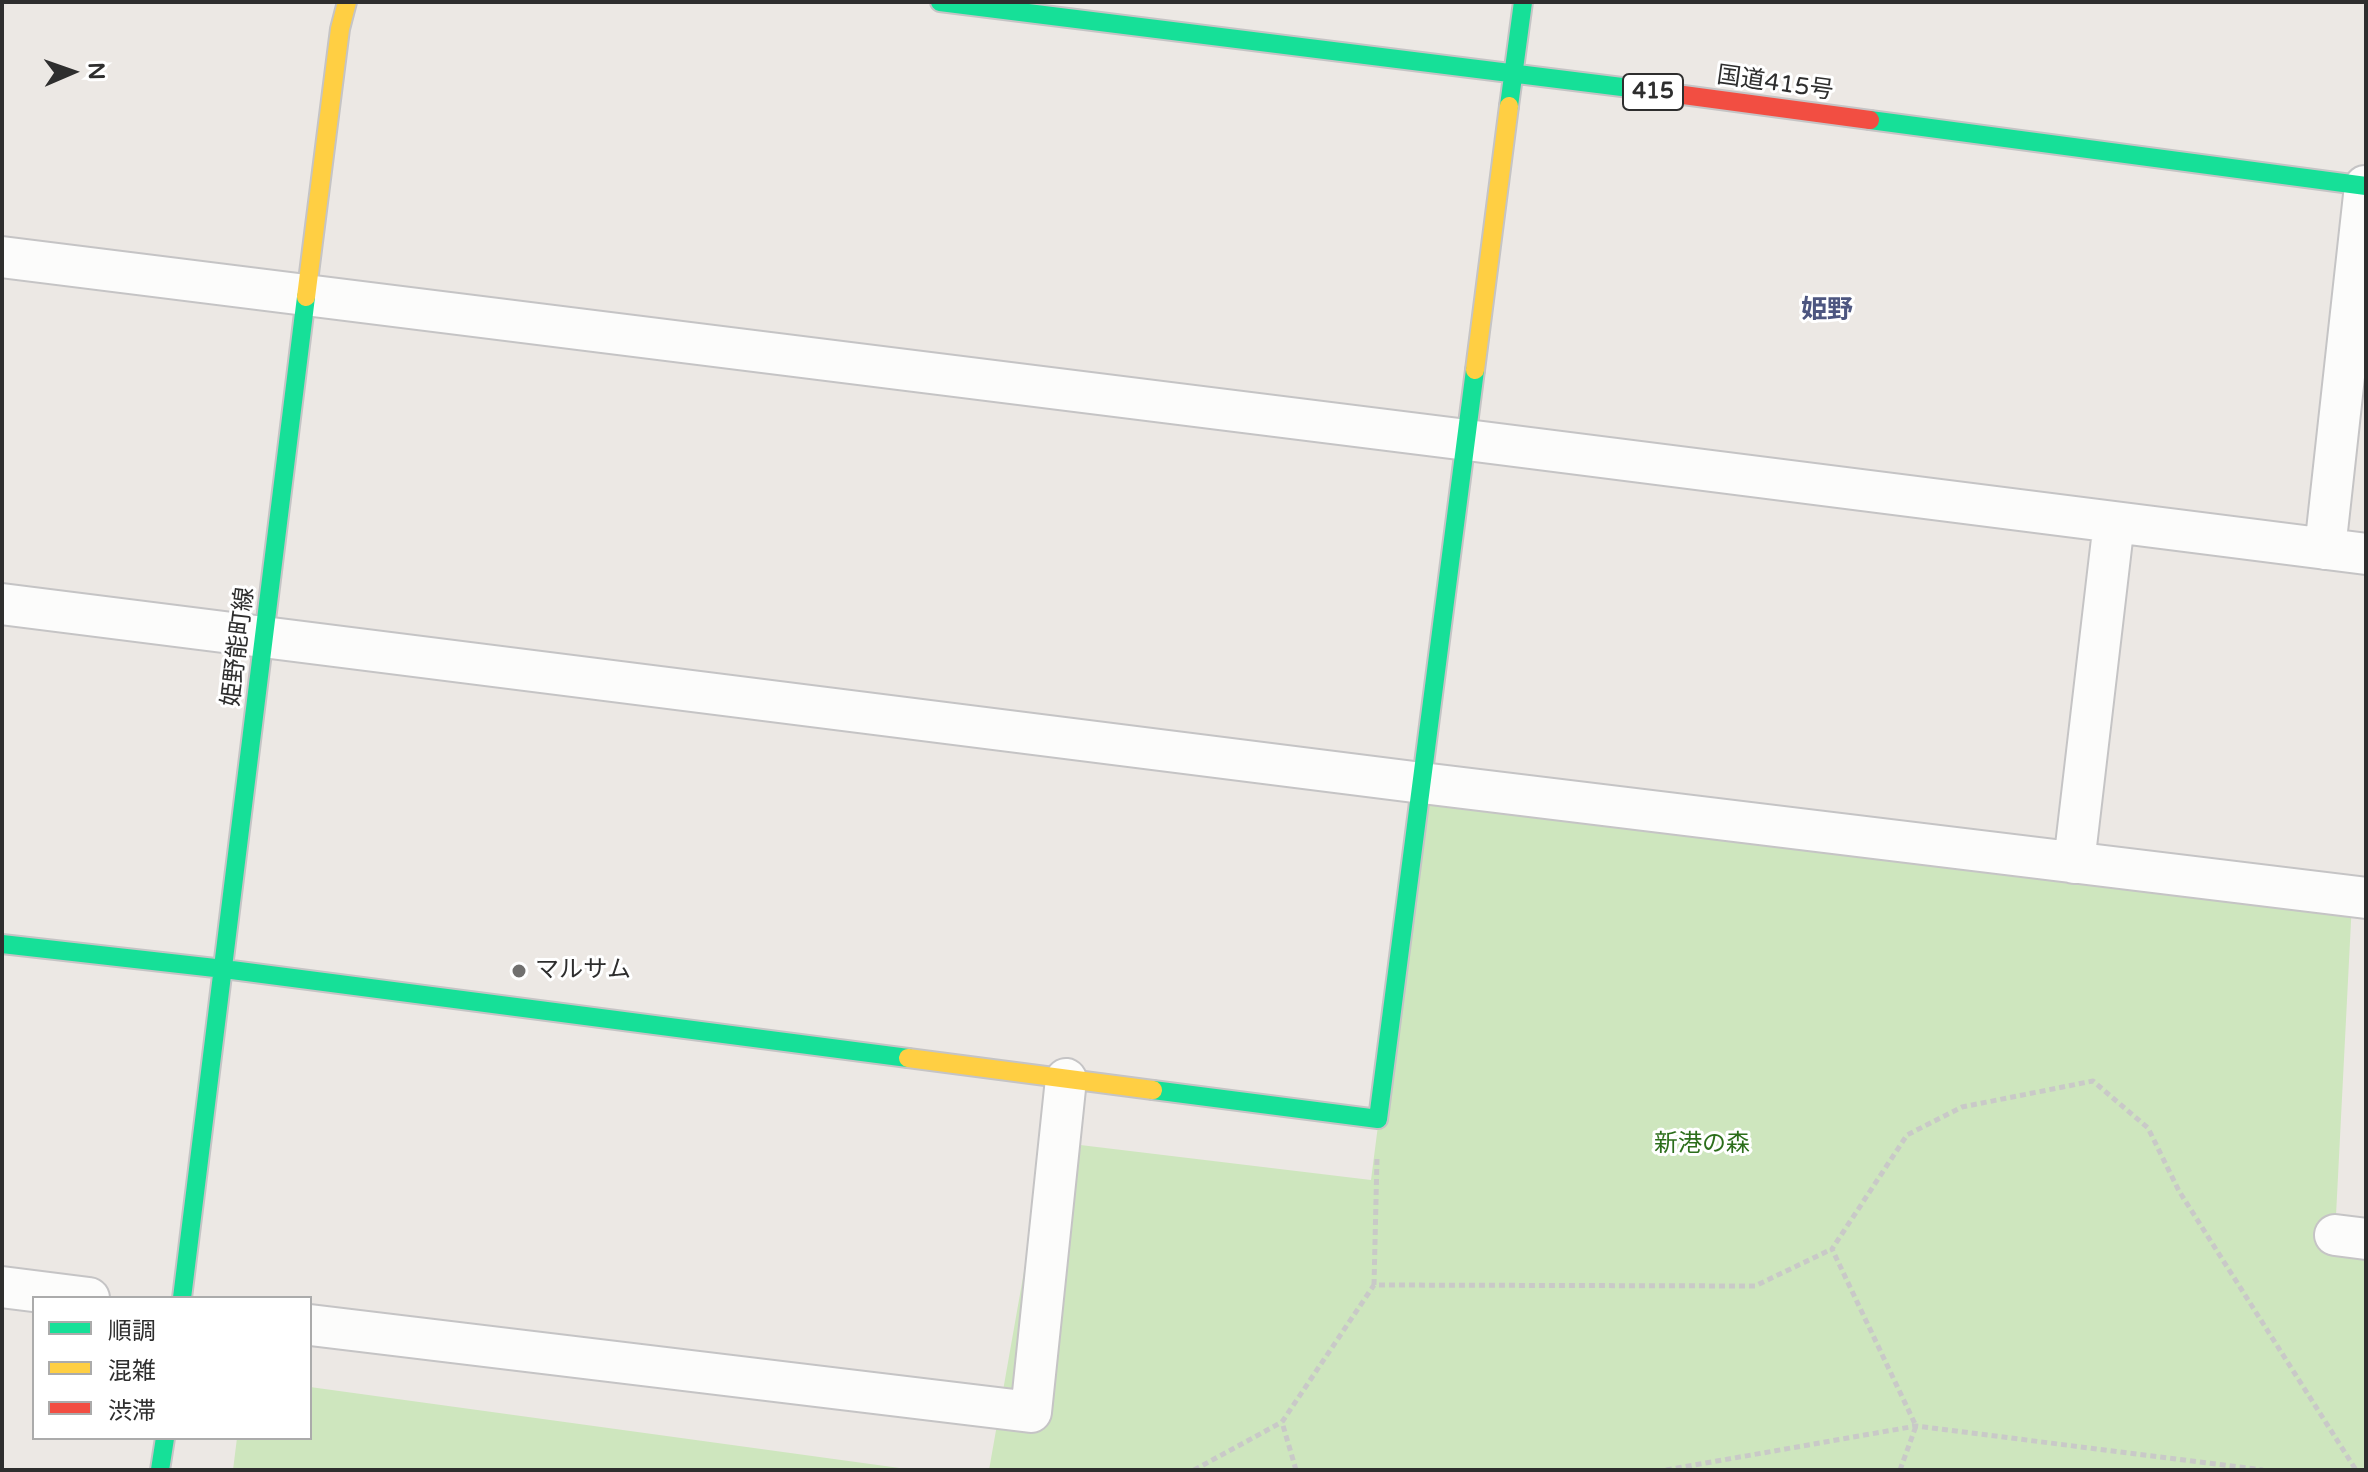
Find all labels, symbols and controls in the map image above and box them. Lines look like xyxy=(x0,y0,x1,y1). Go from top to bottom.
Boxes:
north arrow xyxy=(32,32,112,112)
text: N xyxy=(83,62,109,80)
street label: 国道415号 xyxy=(1715,62,1835,106)
road number: 415 xyxy=(1623,74,1683,110)
district label: 姫野 xyxy=(1801,295,1853,327)
street label: 姫野能町線 xyxy=(217,586,261,708)
place label: マルサム xyxy=(535,957,631,985)
marker: マルサム xyxy=(510,962,528,980)
park label: 新港の森 xyxy=(1654,1131,1750,1159)
legend xyxy=(32,1296,312,1440)
text: 順調 xyxy=(108,1317,156,1346)
text: 混雑 xyxy=(108,1357,156,1386)
text: 渋滞 xyxy=(108,1397,156,1426)

